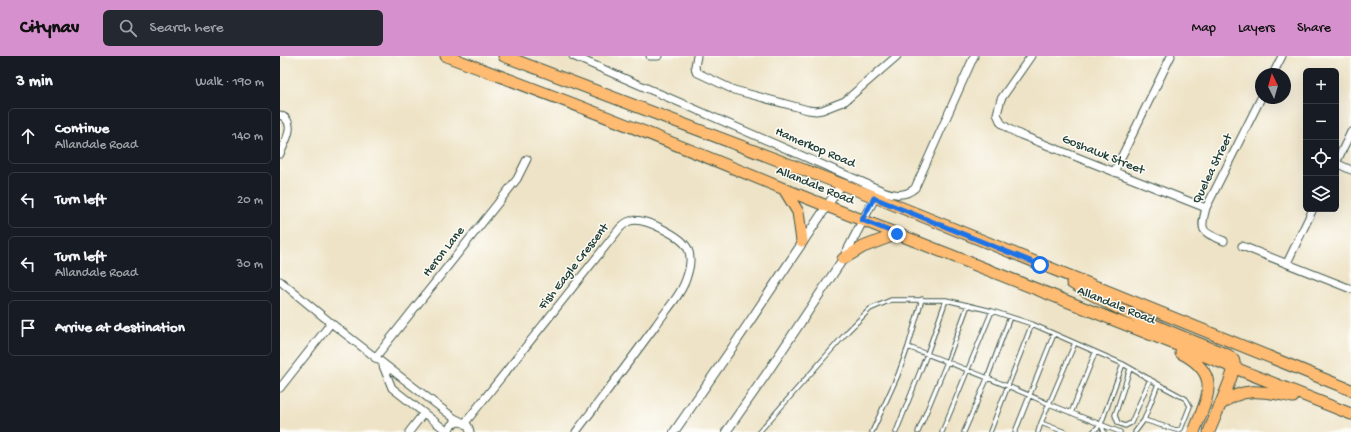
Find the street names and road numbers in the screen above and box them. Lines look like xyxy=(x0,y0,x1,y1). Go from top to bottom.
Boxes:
street label: Hamerkop Road xyxy=(773,124,859,172)
street label: Quelea Street xyxy=(1190,130,1237,206)
street label: Goshawk Street xyxy=(1060,132,1148,179)
street label: Allandale Road xyxy=(774,164,857,209)
street label: Fish Eagle Crescent xyxy=(535,220,613,314)
street label: Heron Lane xyxy=(420,224,468,280)
street label: Allandale Road xyxy=(1075,284,1158,329)

